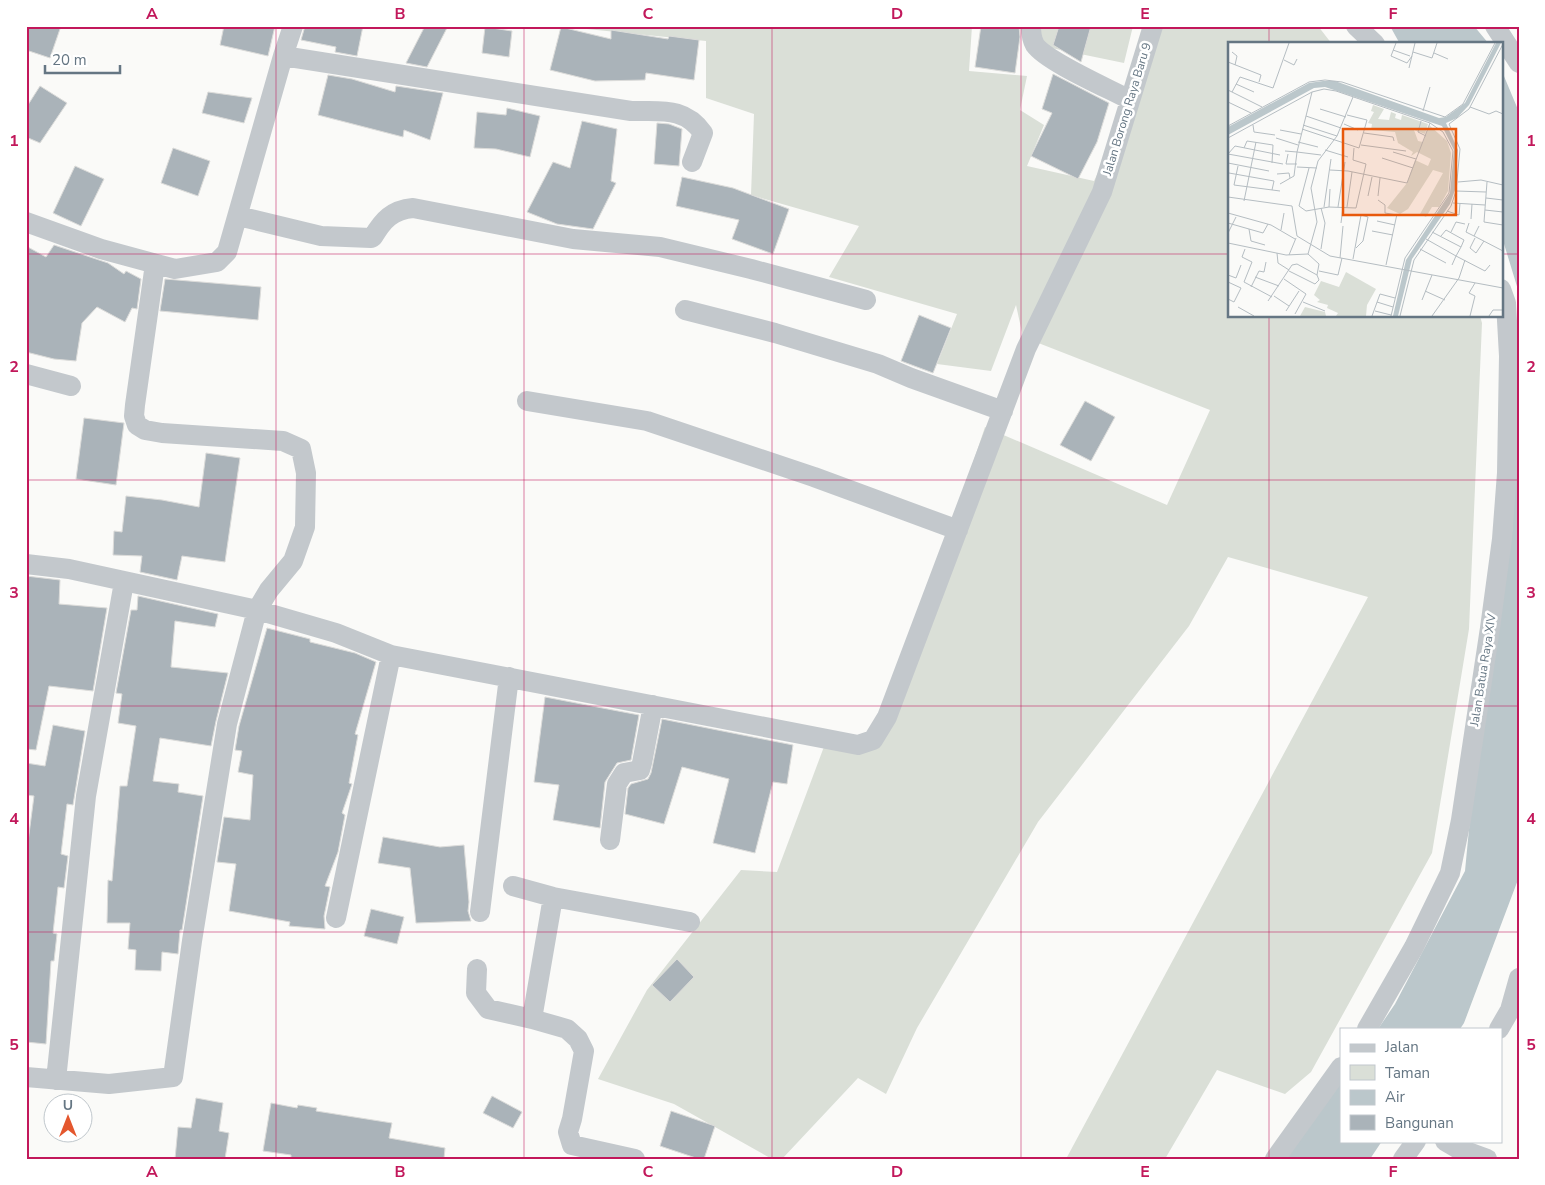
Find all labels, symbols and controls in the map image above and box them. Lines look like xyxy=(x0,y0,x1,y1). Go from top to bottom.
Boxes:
text: A xyxy=(146,3,158,25)
text: B xyxy=(394,3,406,25)
text: C xyxy=(643,3,654,25)
text: D xyxy=(891,3,903,25)
text: E xyxy=(1140,3,1150,25)
text: F xyxy=(1389,3,1398,25)
street label: Jalan Borong Raya Baru 9 xyxy=(1099,41,1155,178)
scale bar xyxy=(45,42,120,74)
inset map xyxy=(1228,42,1502,318)
text: 20 m xyxy=(52,50,87,70)
text: 1 xyxy=(9,130,19,152)
text: 1 xyxy=(1526,130,1536,152)
text: 2 xyxy=(9,356,19,378)
text: 2 xyxy=(1526,356,1536,378)
text: 3 xyxy=(9,582,19,604)
text: 3 xyxy=(1526,582,1536,604)
street label: Jalan Batua Raya XIV xyxy=(1466,612,1500,728)
text: 4 xyxy=(9,808,19,830)
text: 4 xyxy=(1526,808,1536,830)
legend xyxy=(1340,1028,1502,1142)
text: 5 xyxy=(9,1034,19,1056)
text: 5 xyxy=(1526,1034,1536,1056)
text: Jalan xyxy=(1384,1037,1419,1057)
text: Taman xyxy=(1385,1063,1430,1083)
text: Air xyxy=(1385,1087,1405,1107)
north arrow xyxy=(42,1092,92,1142)
text: U xyxy=(63,1096,73,1115)
text: Bangunan xyxy=(1385,1113,1454,1133)
text: A xyxy=(146,1161,158,1183)
text: B xyxy=(394,1161,406,1183)
text: C xyxy=(643,1161,654,1183)
text: D xyxy=(891,1161,903,1183)
text: E xyxy=(1140,1161,1150,1183)
text: F xyxy=(1389,1161,1398,1183)

